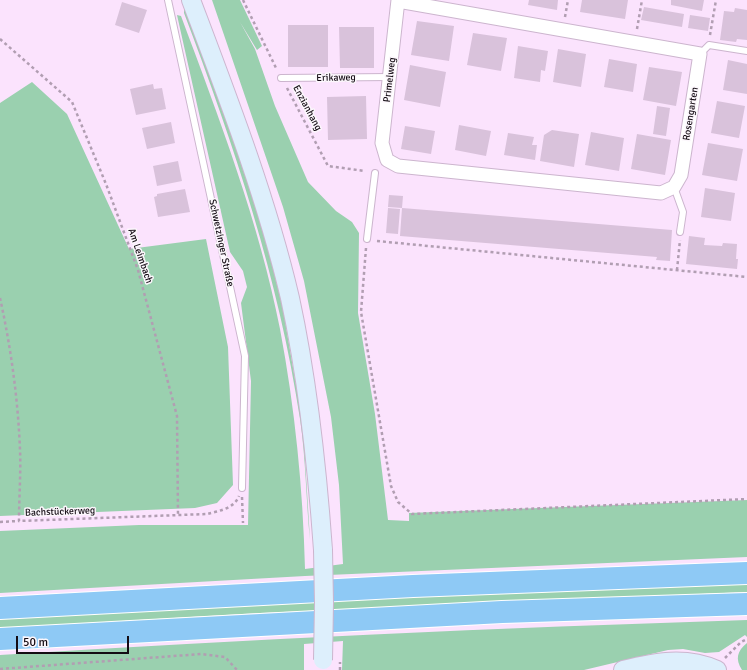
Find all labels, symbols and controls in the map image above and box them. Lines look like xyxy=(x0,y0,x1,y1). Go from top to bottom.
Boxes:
street label: Primelweg xyxy=(381,57,399,103)
street label: Erikaweg xyxy=(316,72,356,84)
street label: Enzianhang xyxy=(290,83,324,133)
street label: Rosengarten xyxy=(681,86,701,142)
street label: Schwetzinger Straße xyxy=(206,198,236,288)
street label: Am Leimbach xyxy=(125,227,155,285)
street label: Bachstückerweg xyxy=(25,505,95,519)
scale bar xyxy=(18,628,131,654)
text: 50 m xyxy=(23,635,48,650)

